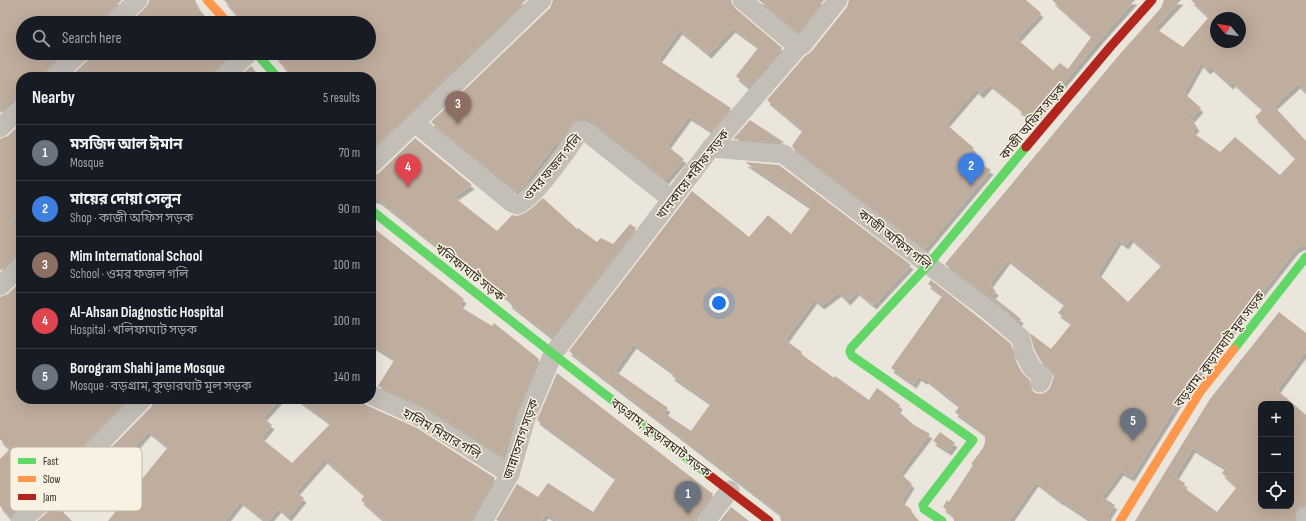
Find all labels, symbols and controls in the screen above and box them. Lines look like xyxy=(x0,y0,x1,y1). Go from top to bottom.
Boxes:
north arrow xyxy=(1210,12,1246,48)
search box xyxy=(16,16,376,60)
icon: search xyxy=(30,27,52,49)
text: Search here xyxy=(62,29,122,48)
street label: কাজী অফিস সড়ক xyxy=(996,80,1070,164)
text: Nearby xyxy=(32,88,75,108)
text: 5 results xyxy=(323,90,360,106)
pin: 3 xyxy=(445,91,471,124)
street label: খানকায়ে শরীফ সড়ক xyxy=(653,126,733,223)
street label: ওমর ফজল গলি xyxy=(520,131,586,204)
text: মসজিদ আল ঈমান xyxy=(70,135,183,154)
text: 1 xyxy=(42,145,48,161)
text: 70 m xyxy=(339,145,360,161)
pin: 2 xyxy=(958,153,984,186)
pin: 4 xyxy=(395,154,421,187)
text: Mosque xyxy=(70,155,104,171)
text: মায়ের দোয়া সেলুন xyxy=(70,190,181,209)
text: 2 xyxy=(42,201,48,217)
text: 90 m xyxy=(338,201,360,217)
street label: কাজী অফিস গলি xyxy=(854,206,934,274)
text: Shop · কাজী অফিস সড়ক xyxy=(70,210,193,226)
street label: খলিফাঘাট সড়ক xyxy=(431,241,508,305)
text: Mim International School xyxy=(70,247,202,266)
text: 3 xyxy=(42,257,48,273)
text: 100 m xyxy=(333,257,360,273)
text: School · ওমর ফজল গলি xyxy=(70,266,189,282)
street label: বড়গ্রাম, কুড়ারঘাট মূল সড়ক xyxy=(1170,288,1269,412)
your location xyxy=(709,293,729,313)
text: Al-Ahsan Diagnostic Hospital xyxy=(70,303,224,322)
text: 4 xyxy=(42,313,48,329)
text: 100 m xyxy=(333,313,360,329)
text: Hospital · খলিফাঘাট সড়ক xyxy=(70,322,197,338)
text: Borogram Shahi Jame Mosque xyxy=(70,359,225,378)
text: 5 xyxy=(42,369,48,385)
text: 140 m xyxy=(334,369,360,385)
text: Mosque · বড়গ্রাম, কুড়ারঘাট মূল সড়ক xyxy=(70,378,252,394)
street label: বড়গ্রাম, কুড়ারঘাট সড়ক xyxy=(606,394,714,481)
street label: জান্নাতবাগ সড়ক xyxy=(499,397,542,483)
map controls xyxy=(1258,401,1294,509)
button: + xyxy=(1258,401,1294,437)
street label: হালিম মিয়ার গলি xyxy=(399,405,484,463)
pin: 5 xyxy=(1120,408,1146,441)
button: − xyxy=(1258,437,1294,473)
legend xyxy=(10,447,142,511)
text: Fast xyxy=(43,455,59,468)
text: Slow xyxy=(43,473,60,486)
button: locate xyxy=(1258,473,1294,509)
pin: 1 xyxy=(675,481,701,514)
text: Jam xyxy=(42,491,57,504)

